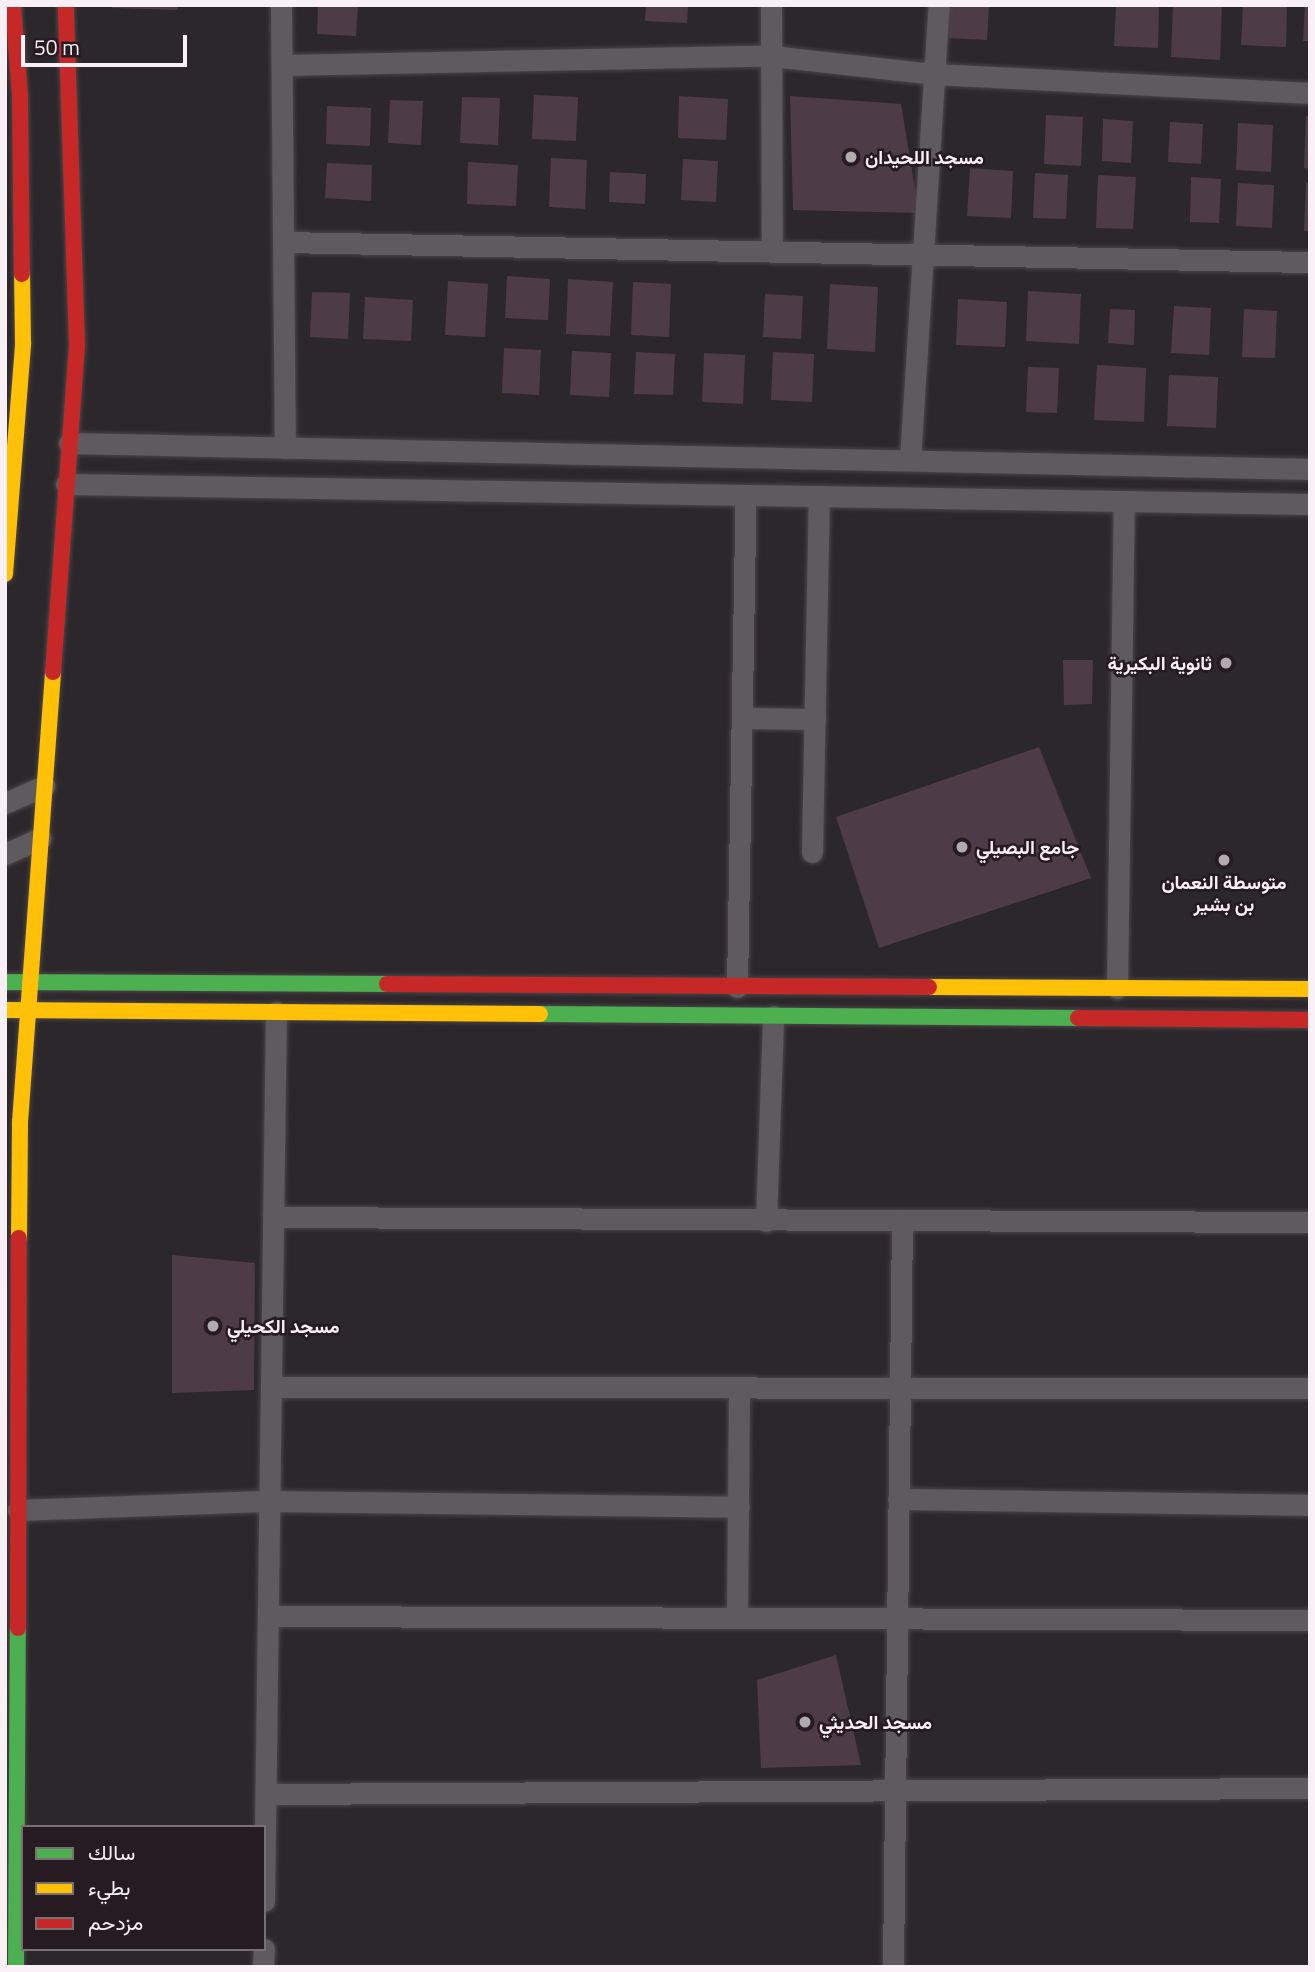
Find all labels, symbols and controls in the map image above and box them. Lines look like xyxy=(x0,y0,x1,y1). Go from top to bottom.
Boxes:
scale bar xyxy=(24,21,191,65)
text: 50 m xyxy=(34,31,80,63)
place label: مسجد اللحيدان xyxy=(865,146,984,168)
marker: مسجد اللحيدان xyxy=(843,149,859,165)
place label: ثانوية البكيرية xyxy=(1108,652,1212,674)
marker: ثانوية البكيرية xyxy=(1218,655,1234,671)
place label: جامع البصيلي xyxy=(976,836,1079,858)
marker: جامع البصيلي xyxy=(954,839,970,855)
marker: متوسطة النعمان بن بشير xyxy=(1216,852,1232,868)
place label: متوسطة النعمان بن بشير xyxy=(1161,871,1287,915)
place label: مسجد الكحيلي xyxy=(227,1315,340,1337)
marker: مسجد الكحيلي xyxy=(205,1318,221,1334)
place label: مسجد الحديثي xyxy=(819,1711,932,1733)
marker: مسجد الحديثي xyxy=(797,1714,813,1730)
legend xyxy=(21,1825,266,1951)
text: سالك xyxy=(88,1836,135,1868)
text: بطيء xyxy=(88,1871,131,1903)
text: مزدحم xyxy=(88,1906,143,1938)

